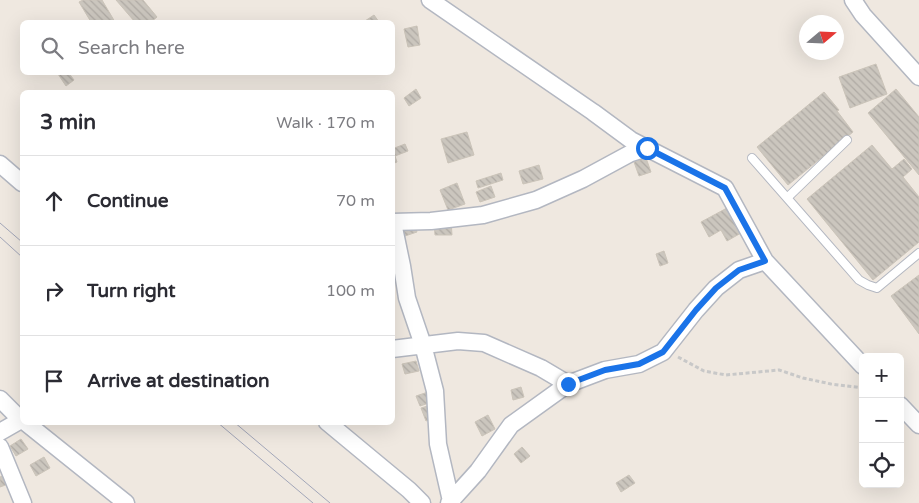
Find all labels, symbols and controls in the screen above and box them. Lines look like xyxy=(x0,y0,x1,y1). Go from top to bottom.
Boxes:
north arrow xyxy=(799,15,844,60)
search box xyxy=(20,20,395,75)
icon: search xyxy=(38,34,66,62)
text: Search here xyxy=(78,37,185,59)
text: 3 min xyxy=(40,110,96,135)
text: Walk · 170 m xyxy=(276,113,375,133)
route start xyxy=(636,137,659,160)
icon: ahead xyxy=(40,187,68,215)
text: Continue xyxy=(87,190,169,212)
text: 70 m xyxy=(336,191,375,211)
icon: right xyxy=(40,277,68,305)
text: Turn right xyxy=(87,280,175,302)
text: 100 m xyxy=(326,281,375,301)
map controls xyxy=(859,353,904,488)
button: + xyxy=(859,353,904,398)
icon: arrive xyxy=(40,367,68,395)
text: Arrive at destination xyxy=(87,370,270,392)
route end xyxy=(557,373,580,396)
button: − xyxy=(859,398,904,443)
button: locate xyxy=(859,443,904,488)

